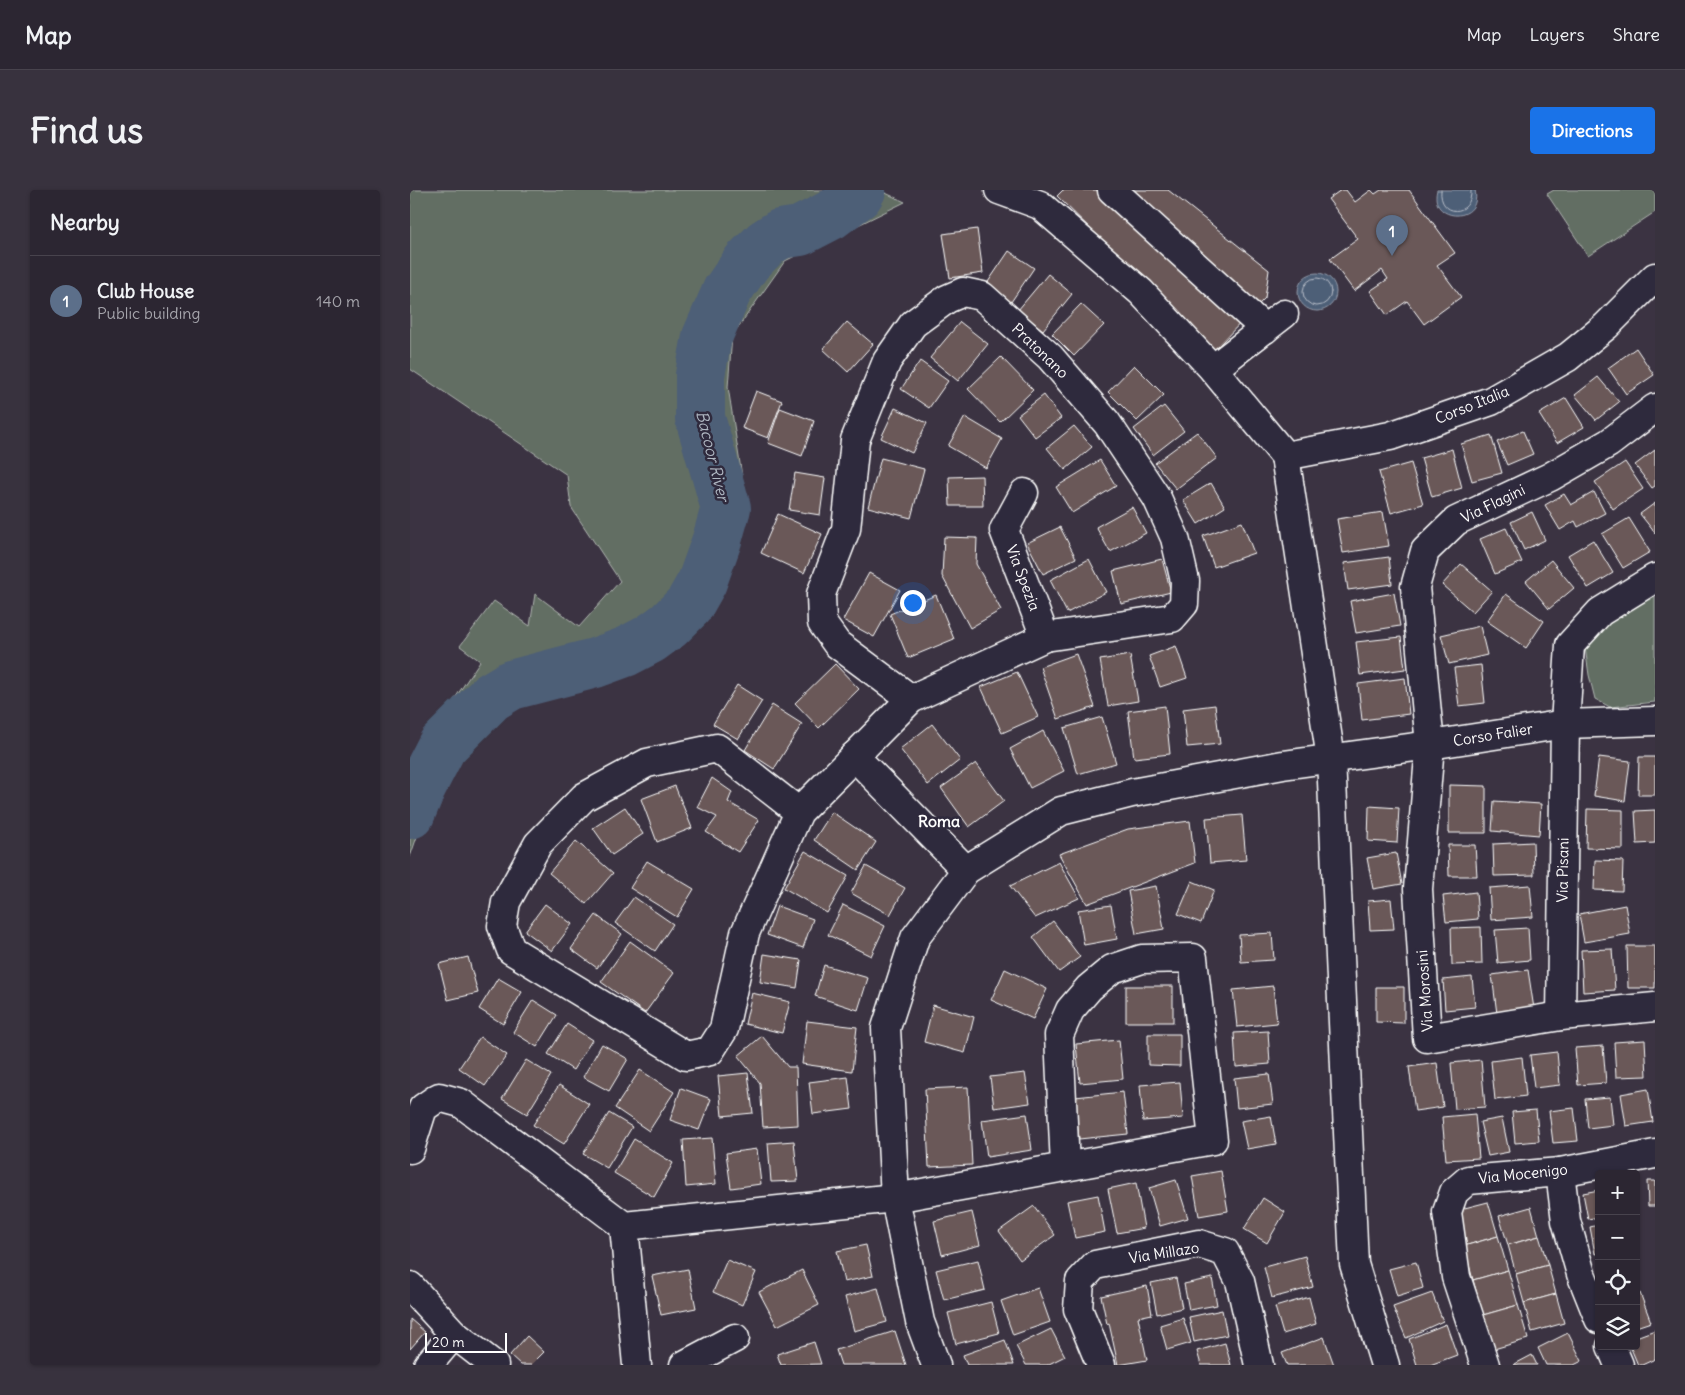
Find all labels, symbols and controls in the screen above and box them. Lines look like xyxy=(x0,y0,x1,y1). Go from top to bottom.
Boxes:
text: Map xyxy=(25,20,72,50)
text: Map xyxy=(1466,23,1501,46)
text: Layers xyxy=(1529,23,1585,46)
text: Share xyxy=(1613,23,1660,46)
button: Directions xyxy=(1530,107,1655,154)
text: Find us xyxy=(30,108,143,152)
text: Nearby xyxy=(50,209,120,236)
pin: 1 xyxy=(1376,215,1408,256)
text: Club House xyxy=(97,279,194,303)
text: 1 xyxy=(63,291,69,311)
text: 140 m xyxy=(316,291,360,311)
text: Public building xyxy=(97,303,200,323)
street label: Pratonano xyxy=(1008,319,1073,382)
street label: Corso Italia xyxy=(1432,381,1512,428)
water label: Bacoor River xyxy=(692,409,734,506)
street label: Via Flagini xyxy=(1458,480,1528,527)
street label: Via Spezia xyxy=(1002,542,1045,614)
your location xyxy=(900,590,926,616)
street label: Corso Falier xyxy=(1452,719,1534,750)
district label: Roma xyxy=(918,811,960,831)
street label: Via Pisani xyxy=(1552,837,1573,902)
street label: Via Morosini xyxy=(1412,949,1437,1033)
street label: Via Mocenigo xyxy=(1477,1159,1569,1188)
map controls xyxy=(1595,1170,1640,1350)
button: + xyxy=(1595,1170,1640,1215)
button: − xyxy=(1595,1215,1640,1260)
street label: Via Millazo xyxy=(1127,1238,1201,1267)
button: locate xyxy=(1595,1260,1640,1305)
button: layers xyxy=(1595,1305,1640,1350)
scale bar xyxy=(425,1330,508,1353)
text: 20 m xyxy=(432,1333,465,1351)

